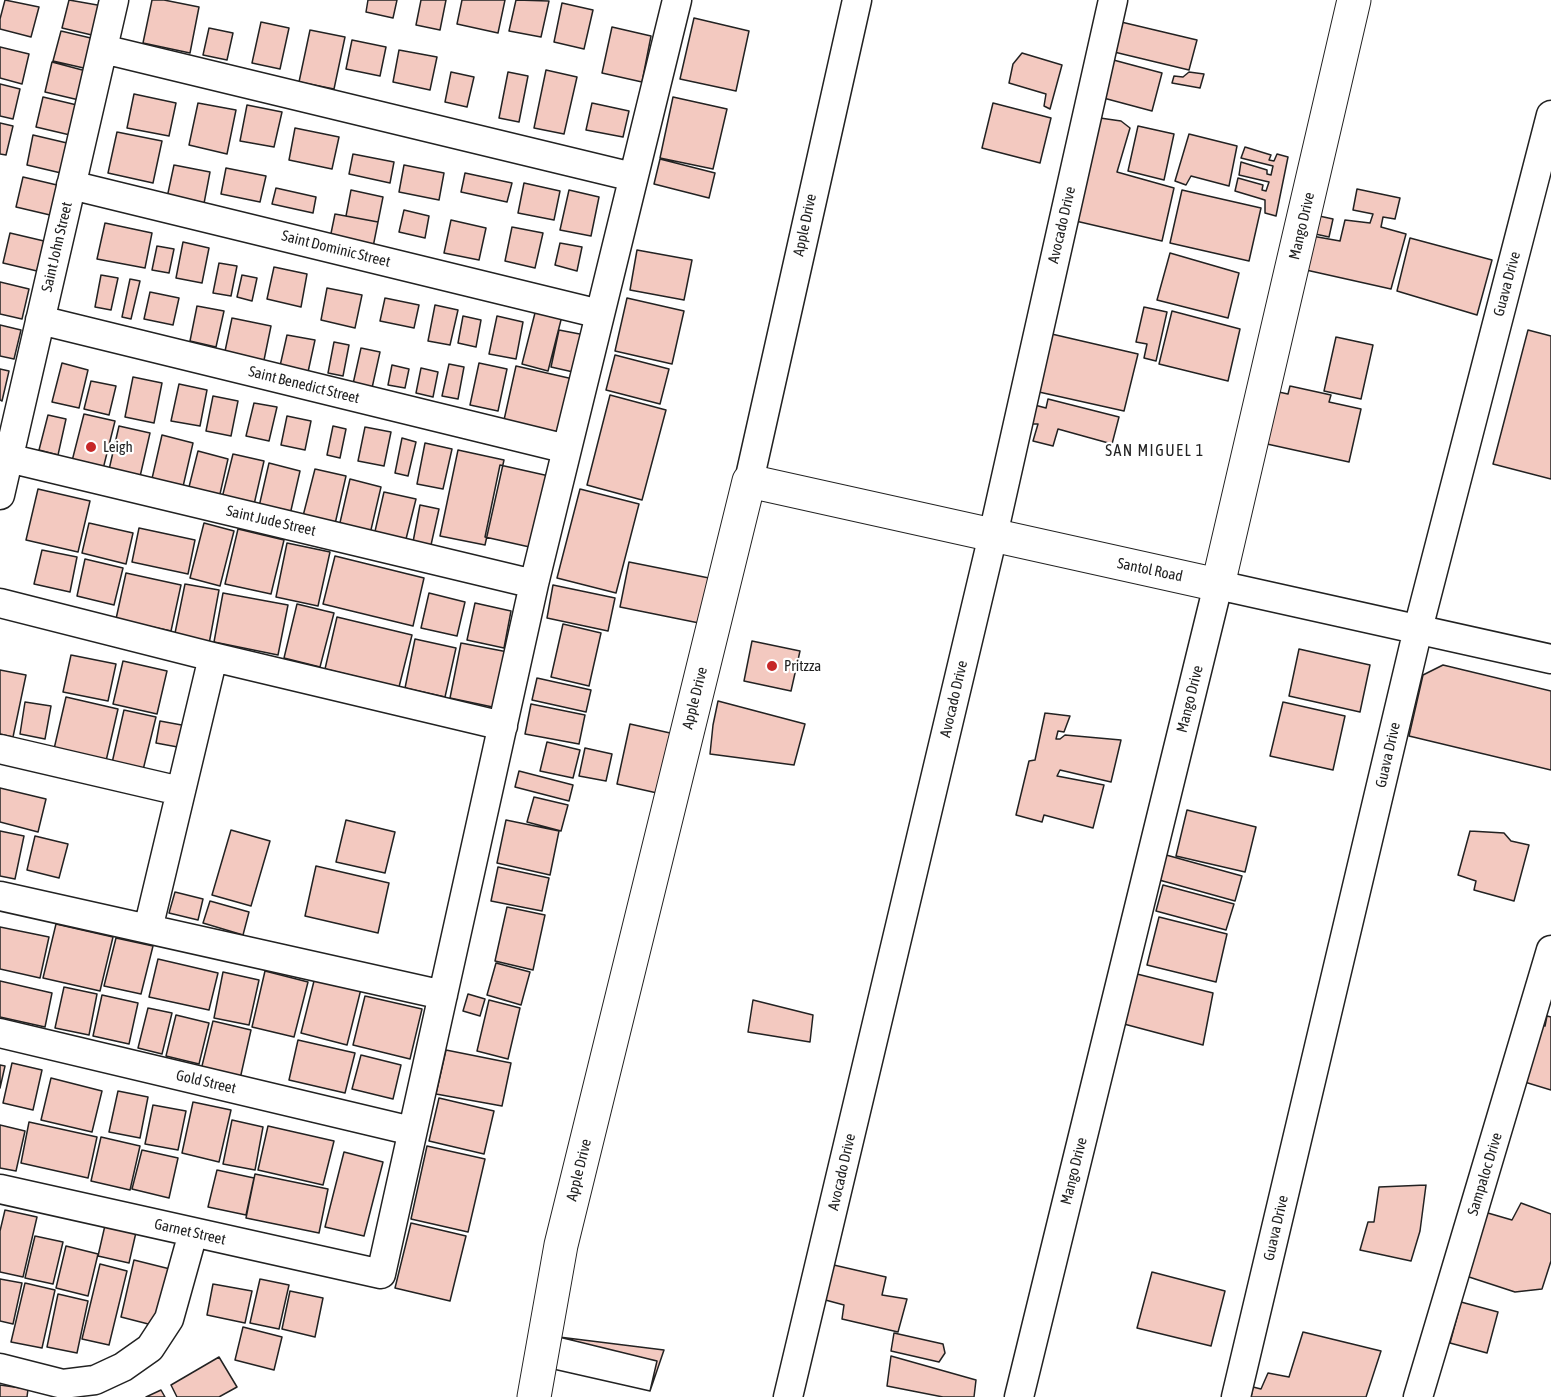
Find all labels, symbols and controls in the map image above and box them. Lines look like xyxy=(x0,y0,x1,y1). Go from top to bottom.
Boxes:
street label: Avocado Drive xyxy=(1044,185,1080,265)
street label: Mango Drive xyxy=(1286,191,1318,261)
street label: Apple Drive xyxy=(790,192,820,258)
street label: Saint John Street xyxy=(38,200,76,294)
street label: Saint Dominic Street xyxy=(280,227,392,271)
street label: Guava Drive xyxy=(1490,250,1524,318)
street label: Saint Benedict Street xyxy=(247,363,361,407)
place label: Leigh xyxy=(103,438,133,456)
marker: Leigh xyxy=(84,440,98,454)
district label: SAN MIGUEL 1 xyxy=(1105,441,1205,461)
street label: Saint Jude Street xyxy=(224,502,318,540)
street label: Santol Road xyxy=(1116,554,1184,586)
place label: Pritzza xyxy=(784,657,821,675)
marker: Pritzza xyxy=(765,659,779,673)
street label: Avocado Drive xyxy=(936,659,972,739)
street label: Mango Drive xyxy=(1173,664,1207,734)
street label: Apple Drive xyxy=(679,665,711,731)
street label: Guava Drive xyxy=(1372,721,1404,789)
street label: Gold Street xyxy=(174,1066,238,1098)
street label: Sampaloc Drive xyxy=(1464,1130,1506,1218)
street label: Avocado Drive xyxy=(824,1132,860,1212)
street label: Mango Drive xyxy=(1057,1136,1091,1206)
street label: Apple Drive xyxy=(563,1137,595,1203)
street label: Guava Drive xyxy=(1260,1194,1292,1262)
street label: Garnet Street xyxy=(153,1215,227,1249)

